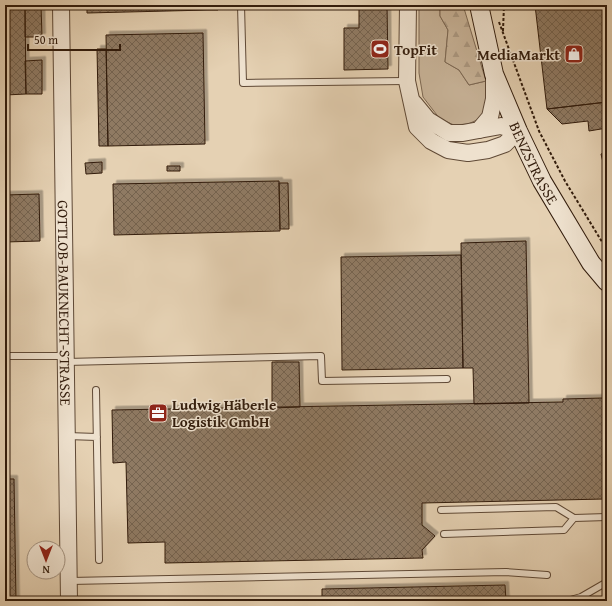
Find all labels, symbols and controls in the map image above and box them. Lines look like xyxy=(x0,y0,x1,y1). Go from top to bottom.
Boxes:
scale bar xyxy=(28,26,120,52)
text: 50 m xyxy=(34,31,58,48)
sports icon: TopFit xyxy=(369,38,391,60)
place label: TopFit xyxy=(394,39,437,60)
shop icon: MediaMarkt xyxy=(563,43,585,65)
place label: MediaMarkt xyxy=(477,44,560,65)
street label: BENZSTRASSE xyxy=(505,118,564,208)
street label: GOTTLOB-BAUKNECHT-STRASSE xyxy=(53,200,77,406)
place label: Ludwig Häberle Logistik GmbH xyxy=(172,394,276,432)
office icon: Ludwig Häberle Logistik GmbH xyxy=(147,402,169,424)
north arrow xyxy=(26,540,66,580)
text: N xyxy=(42,562,50,578)

